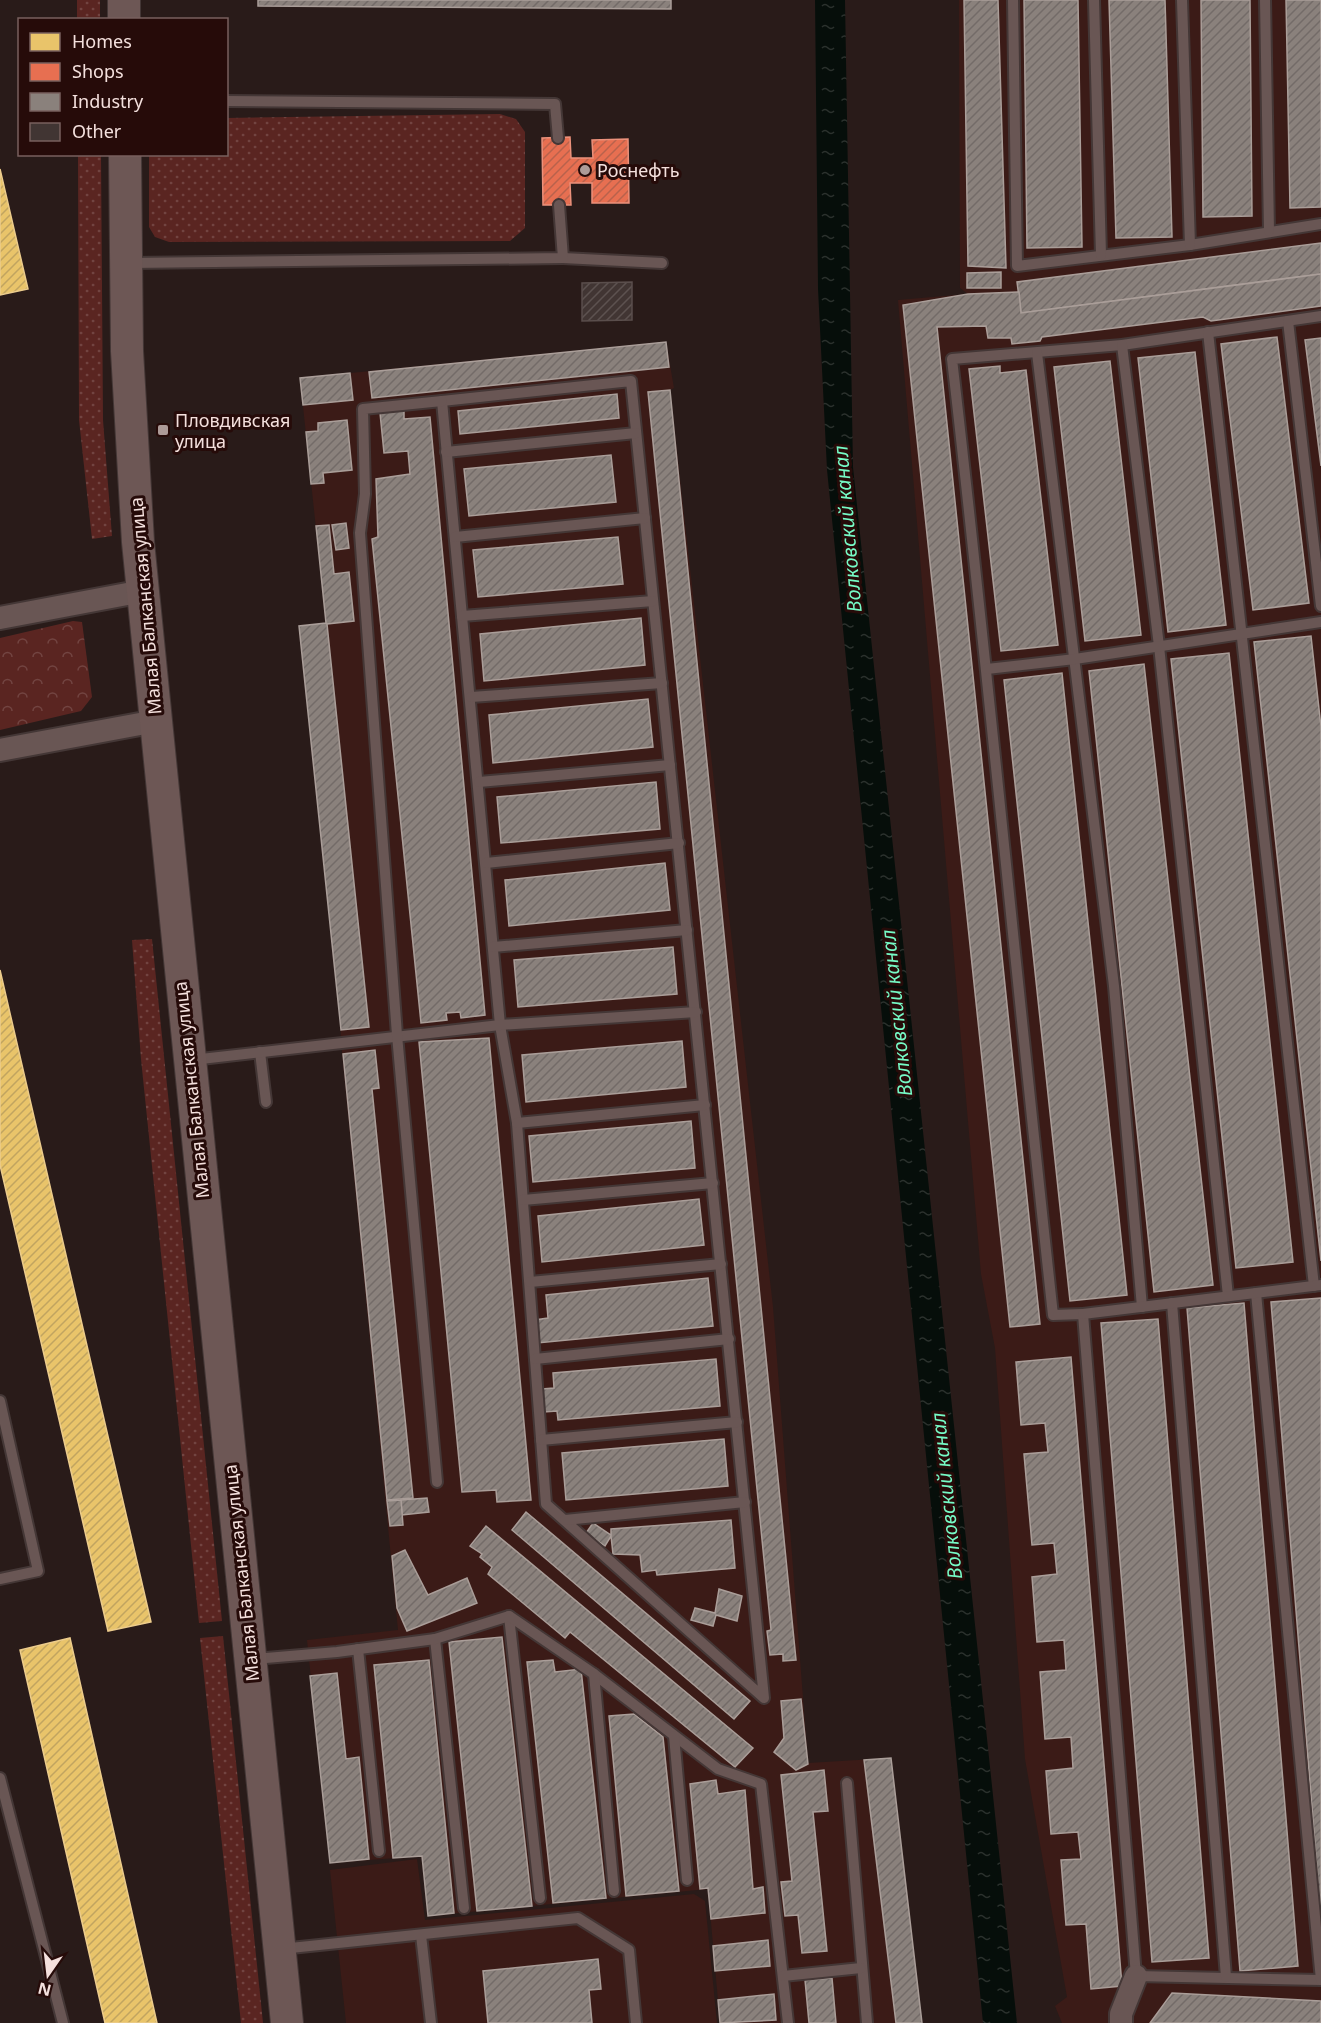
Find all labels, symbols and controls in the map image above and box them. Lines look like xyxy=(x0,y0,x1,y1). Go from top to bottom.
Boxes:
legend xyxy=(18,18,228,156)
text: Homes xyxy=(72,29,132,53)
text: Shops xyxy=(72,59,124,83)
text: Industry xyxy=(72,89,144,113)
text: Other xyxy=(72,119,122,143)
place label: Роснефть xyxy=(597,158,680,182)
marker: Роснефть xyxy=(578,163,592,177)
place label: Пловдивская улица xyxy=(175,408,290,453)
marker: Пловдивская улица xyxy=(156,423,170,437)
water label: Волковский канал xyxy=(826,444,868,614)
street label: Малая Балканская улица xyxy=(124,496,166,716)
water label: Волковский канал xyxy=(874,928,918,1098)
street label: Малая Балканская улица xyxy=(168,980,214,1200)
water label: Волковский канал xyxy=(924,1411,968,1581)
street label: Малая Балканская улица xyxy=(218,1463,264,1683)
north arrow xyxy=(18,1945,78,2005)
text: N xyxy=(35,1977,53,2002)

